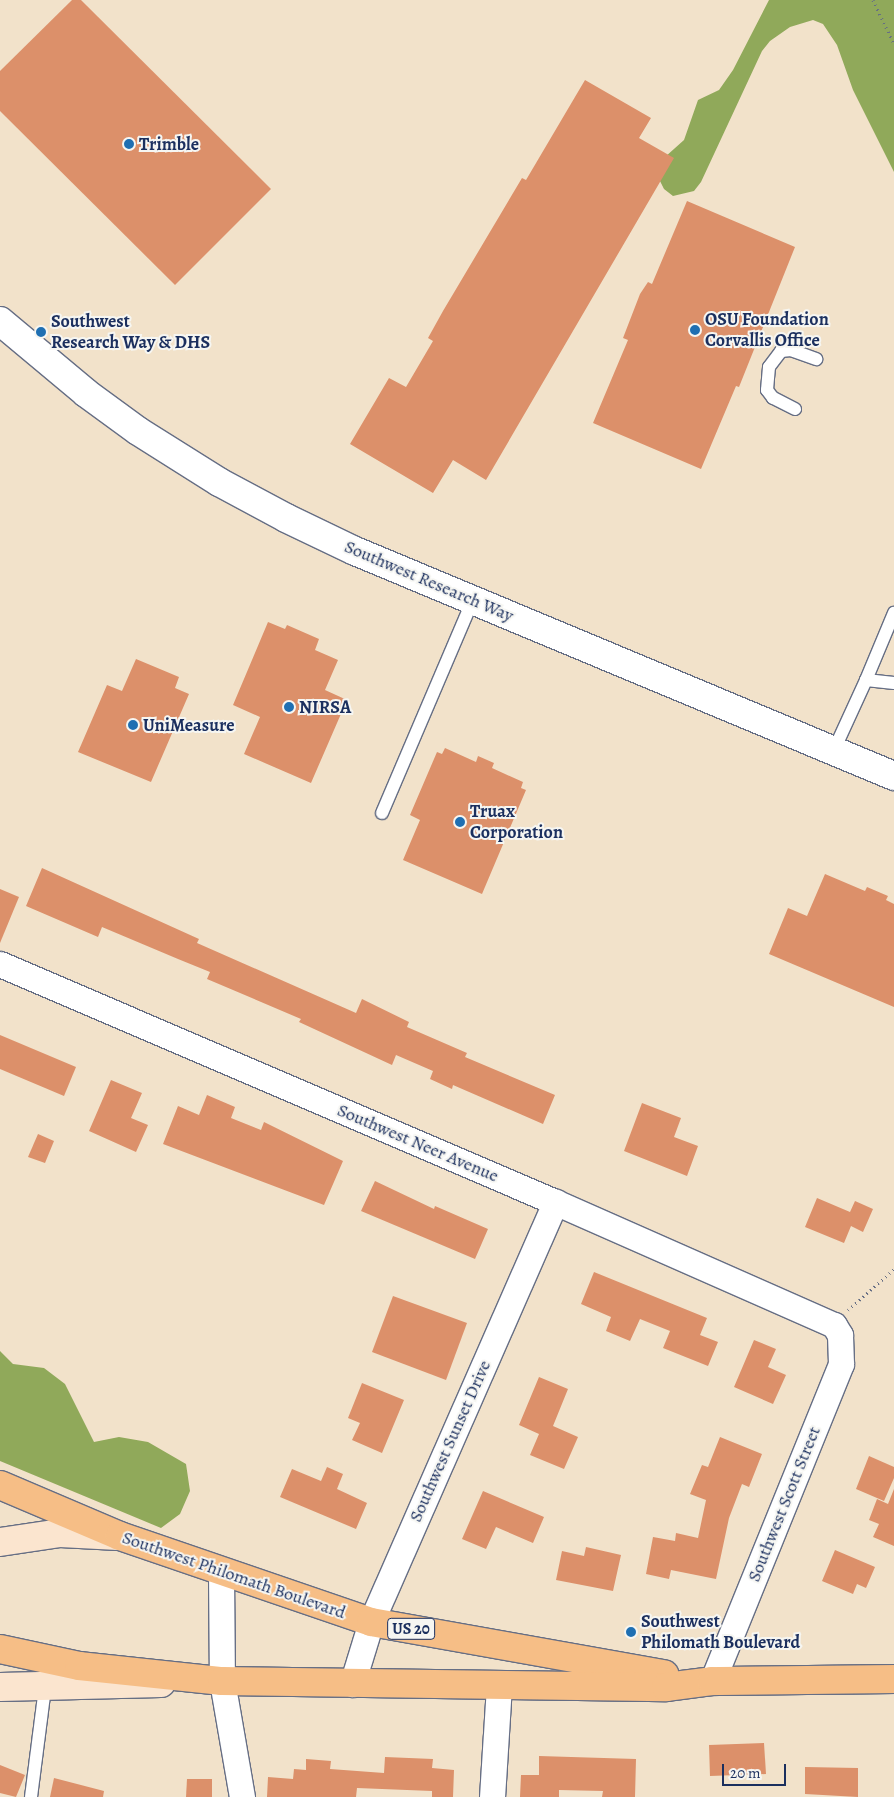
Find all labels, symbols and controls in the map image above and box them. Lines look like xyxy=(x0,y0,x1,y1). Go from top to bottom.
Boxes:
place label: Trimble xyxy=(139,133,199,155)
marker: Trimble xyxy=(123,138,135,150)
place label: OSU Foundation Corvallis Office xyxy=(705,309,829,352)
place label: Southwest Research Way & DHS xyxy=(51,311,210,354)
marker: OSU Foundation Corvallis Office xyxy=(689,324,701,336)
marker: Southwest Research Way & DHS xyxy=(35,326,47,338)
street label: Southwest Research Way xyxy=(341,536,517,626)
place label: NIRSA xyxy=(299,696,351,718)
marker: NIRSA xyxy=(283,701,295,713)
place label: UniMeasure xyxy=(143,714,234,736)
marker: UniMeasure xyxy=(127,719,139,731)
place label: Truax Corporation xyxy=(470,801,563,844)
marker: Truax Corporation xyxy=(454,816,466,828)
street label: Southwest Neer Avenue xyxy=(334,1099,502,1187)
street label: Southwest Sunset Drive xyxy=(405,1357,495,1525)
street label: Southwest Scott Street xyxy=(743,1423,825,1585)
street label: Southwest Philomath Boulevard xyxy=(119,1527,349,1623)
place label: Southwest Philomath Boulevard xyxy=(641,1611,800,1654)
road number: US 20 xyxy=(386,1616,436,1642)
marker: Southwest Philomath Boulevard xyxy=(625,1626,637,1638)
scale bar xyxy=(724,1754,788,1786)
text: 20 m xyxy=(730,1763,761,1783)

